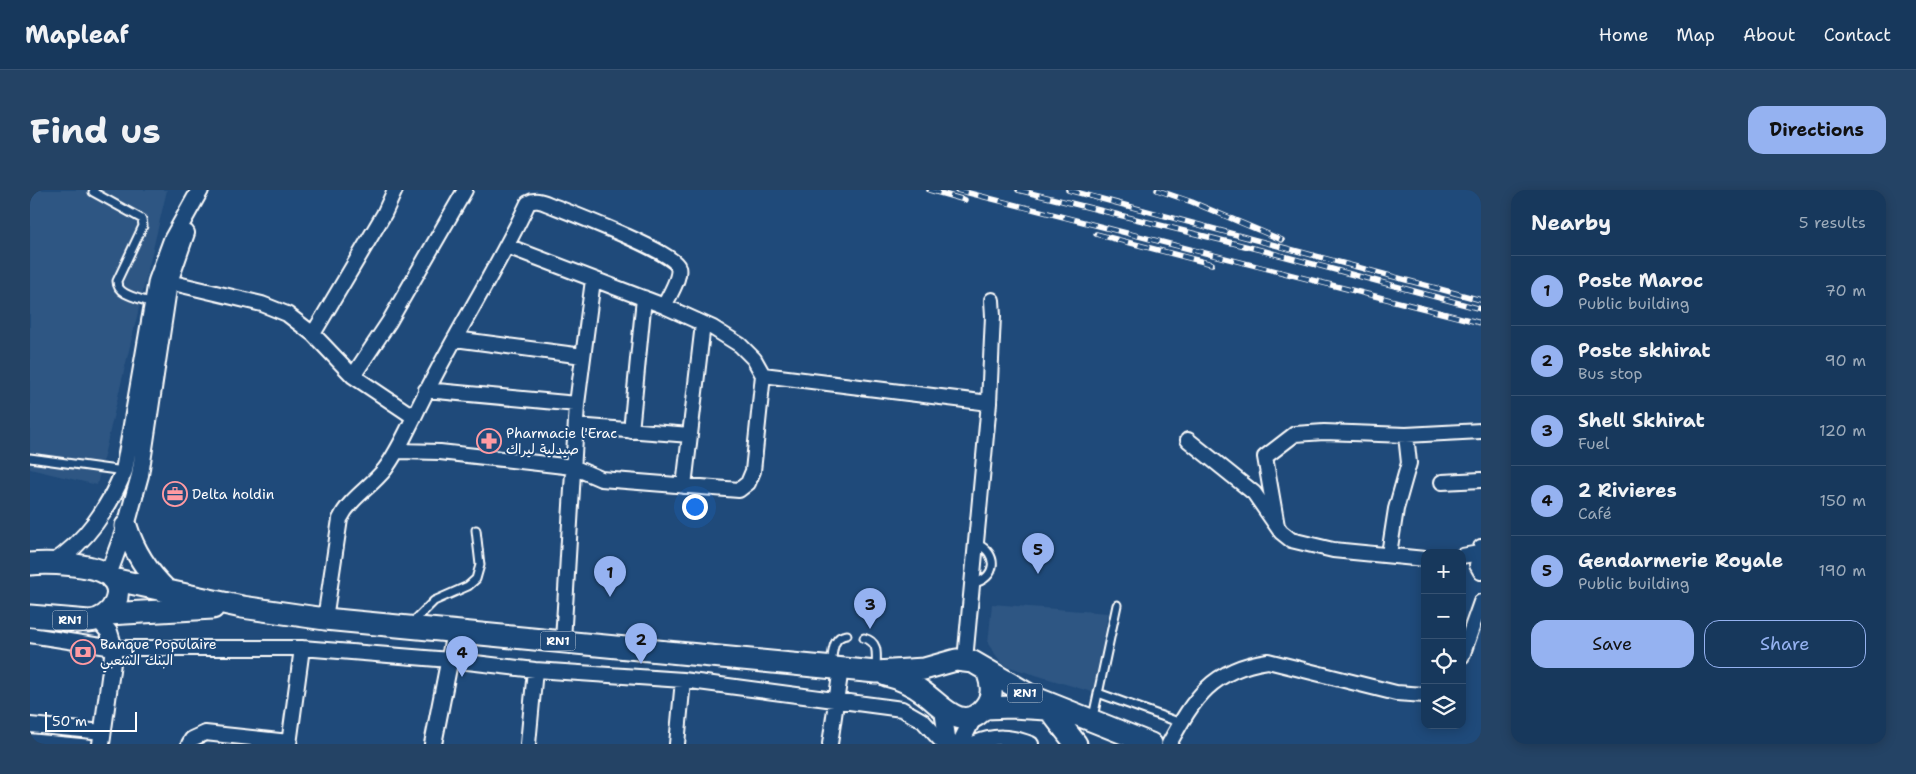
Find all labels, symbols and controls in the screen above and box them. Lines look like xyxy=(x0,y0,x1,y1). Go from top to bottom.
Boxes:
text: Mapleaf xyxy=(25,19,129,51)
text: Home xyxy=(1599,23,1648,47)
text: Map xyxy=(1676,23,1715,47)
text: About xyxy=(1743,23,1796,47)
text: Contact xyxy=(1824,23,1891,47)
button: Directions xyxy=(1748,106,1886,154)
text: Find us xyxy=(30,107,161,154)
text: Nearby xyxy=(1531,209,1611,237)
text: 5 results xyxy=(1799,212,1866,233)
text: Poste Maroc xyxy=(1578,268,1703,293)
text: 1 xyxy=(1543,280,1551,301)
text: 70 m xyxy=(1825,280,1866,301)
text: Public building xyxy=(1578,293,1690,314)
text: Poste skhirat xyxy=(1578,338,1710,363)
text: 2 xyxy=(1541,350,1553,371)
text: 90 m xyxy=(1825,350,1866,371)
text: Bus stop xyxy=(1578,363,1643,384)
text: Shell Skhirat xyxy=(1578,408,1705,433)
text: 3 xyxy=(1541,420,1553,441)
text: 120 m xyxy=(1819,420,1866,441)
place label: Pharmacie l'Erac صيدلية ليراك xyxy=(506,424,617,458)
pharmacy icon: Pharmacie l'Erac صيدلية ليراك xyxy=(476,428,502,454)
text: Fuel xyxy=(1578,433,1609,454)
text: 2 Rivieres xyxy=(1578,478,1677,503)
office icon: Delta holdin xyxy=(162,481,188,507)
place label: Delta holdin xyxy=(192,485,275,503)
text: 4 xyxy=(1541,490,1553,511)
text: 150 m xyxy=(1819,490,1866,511)
your location xyxy=(682,494,708,520)
text: Café xyxy=(1578,503,1612,524)
pin: 5 xyxy=(1022,533,1054,574)
text: Gendarmerie Royale xyxy=(1578,548,1783,573)
map controls xyxy=(1421,549,1466,729)
button: + xyxy=(1421,549,1466,594)
pin: 1 xyxy=(594,556,626,597)
text: 5 xyxy=(1542,560,1552,581)
text: 190 m xyxy=(1819,560,1866,581)
text: Public building xyxy=(1578,573,1690,594)
pin: 3 xyxy=(854,588,886,629)
button: − xyxy=(1421,594,1466,639)
road number: RN1 xyxy=(52,610,88,630)
button: Save xyxy=(1531,620,1694,668)
button: Share xyxy=(1704,620,1866,668)
pin: 2 xyxy=(625,623,657,664)
road number: RN1 xyxy=(540,632,576,651)
place label: Banque Populaire البنك الشعبي xyxy=(100,635,217,673)
pin: 4 xyxy=(446,636,478,677)
bank icon: Banque Populaire البنك الشعبي xyxy=(70,639,96,665)
button: locate xyxy=(1421,639,1466,684)
road number: RN1 xyxy=(1008,683,1042,702)
button: layers xyxy=(1421,684,1466,729)
scale bar xyxy=(45,709,138,732)
text: 50 m xyxy=(52,712,87,730)

